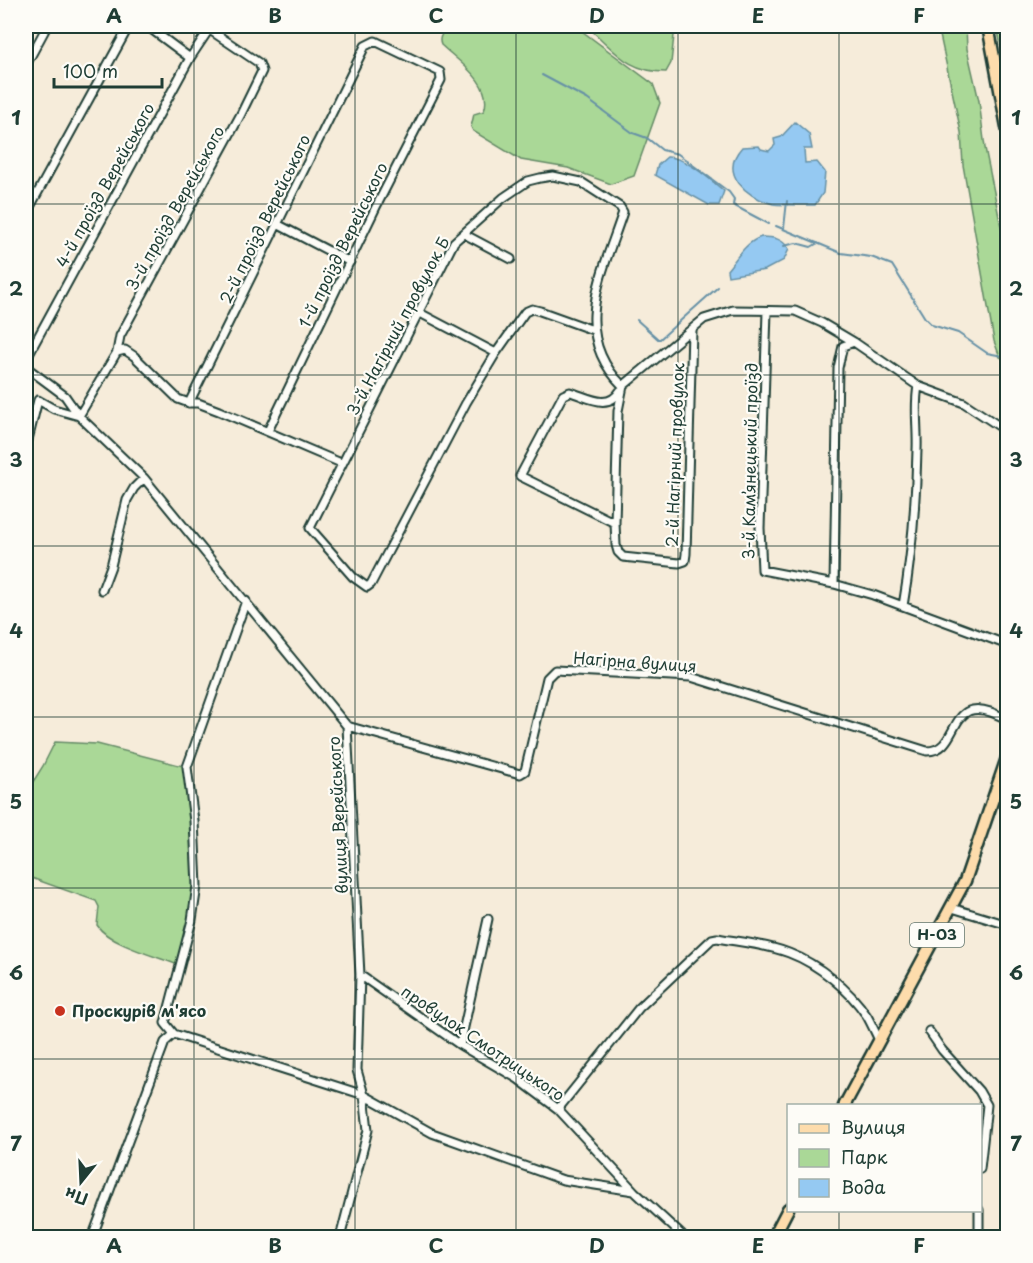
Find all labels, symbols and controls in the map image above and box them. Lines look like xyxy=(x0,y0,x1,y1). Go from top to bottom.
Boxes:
text: A xyxy=(106,0,122,30)
text: B xyxy=(268,0,282,30)
text: C xyxy=(428,0,444,30)
text: D xyxy=(589,0,605,30)
text: E xyxy=(752,0,764,30)
text: F xyxy=(913,0,925,30)
scale bar xyxy=(54,51,162,89)
text: 100 m xyxy=(63,57,118,84)
street label: 4-й проїзд Верейського xyxy=(49,98,159,271)
text: 1 xyxy=(11,102,21,132)
text: 1 xyxy=(1011,102,1021,132)
street label: 3-й проїзд Верейського xyxy=(119,121,229,294)
street label: 2-й проїзд Верейського xyxy=(213,130,316,307)
street label: 1-й проїзд Верейського xyxy=(292,158,393,331)
street label: 3-й Нагірний провулок Б xyxy=(340,232,455,419)
text: 2 xyxy=(9,273,23,303)
text: 2 xyxy=(1009,273,1023,303)
street label: 2-й Нагірний провулок xyxy=(659,362,689,547)
street label: 3-й Камʼянецький проїзд xyxy=(735,362,763,559)
text: 3 xyxy=(9,444,23,474)
text: 3 xyxy=(1009,444,1023,474)
text: 4 xyxy=(9,615,23,645)
text: 4 xyxy=(1009,615,1023,645)
street label: Нагірна вулиця xyxy=(573,645,698,677)
street label: вулиця Верейського xyxy=(321,736,353,894)
text: 5 xyxy=(10,786,22,816)
text: 5 xyxy=(1010,786,1022,816)
road number: Н-03 xyxy=(910,923,964,947)
text: 6 xyxy=(9,957,23,987)
text: 6 xyxy=(1009,957,1023,987)
street label: провулок Смотрицького xyxy=(397,978,570,1106)
place label: Проскурів м'ясо xyxy=(72,998,206,1022)
marker: Проскурів м'ясо xyxy=(53,1004,67,1018)
legend xyxy=(787,1104,982,1212)
text: Вулиця xyxy=(841,1113,906,1140)
text: 7 xyxy=(10,1128,22,1158)
text: 7 xyxy=(1010,1128,1022,1158)
text: Парк xyxy=(841,1143,888,1170)
north arrow xyxy=(51,1152,111,1212)
text: Вода xyxy=(841,1173,886,1200)
text: Пн xyxy=(61,1182,91,1212)
text: A xyxy=(106,1230,122,1260)
text: B xyxy=(268,1230,282,1260)
text: C xyxy=(428,1230,444,1260)
text: D xyxy=(589,1230,605,1260)
text: E xyxy=(752,1230,764,1260)
text: F xyxy=(913,1230,925,1260)

